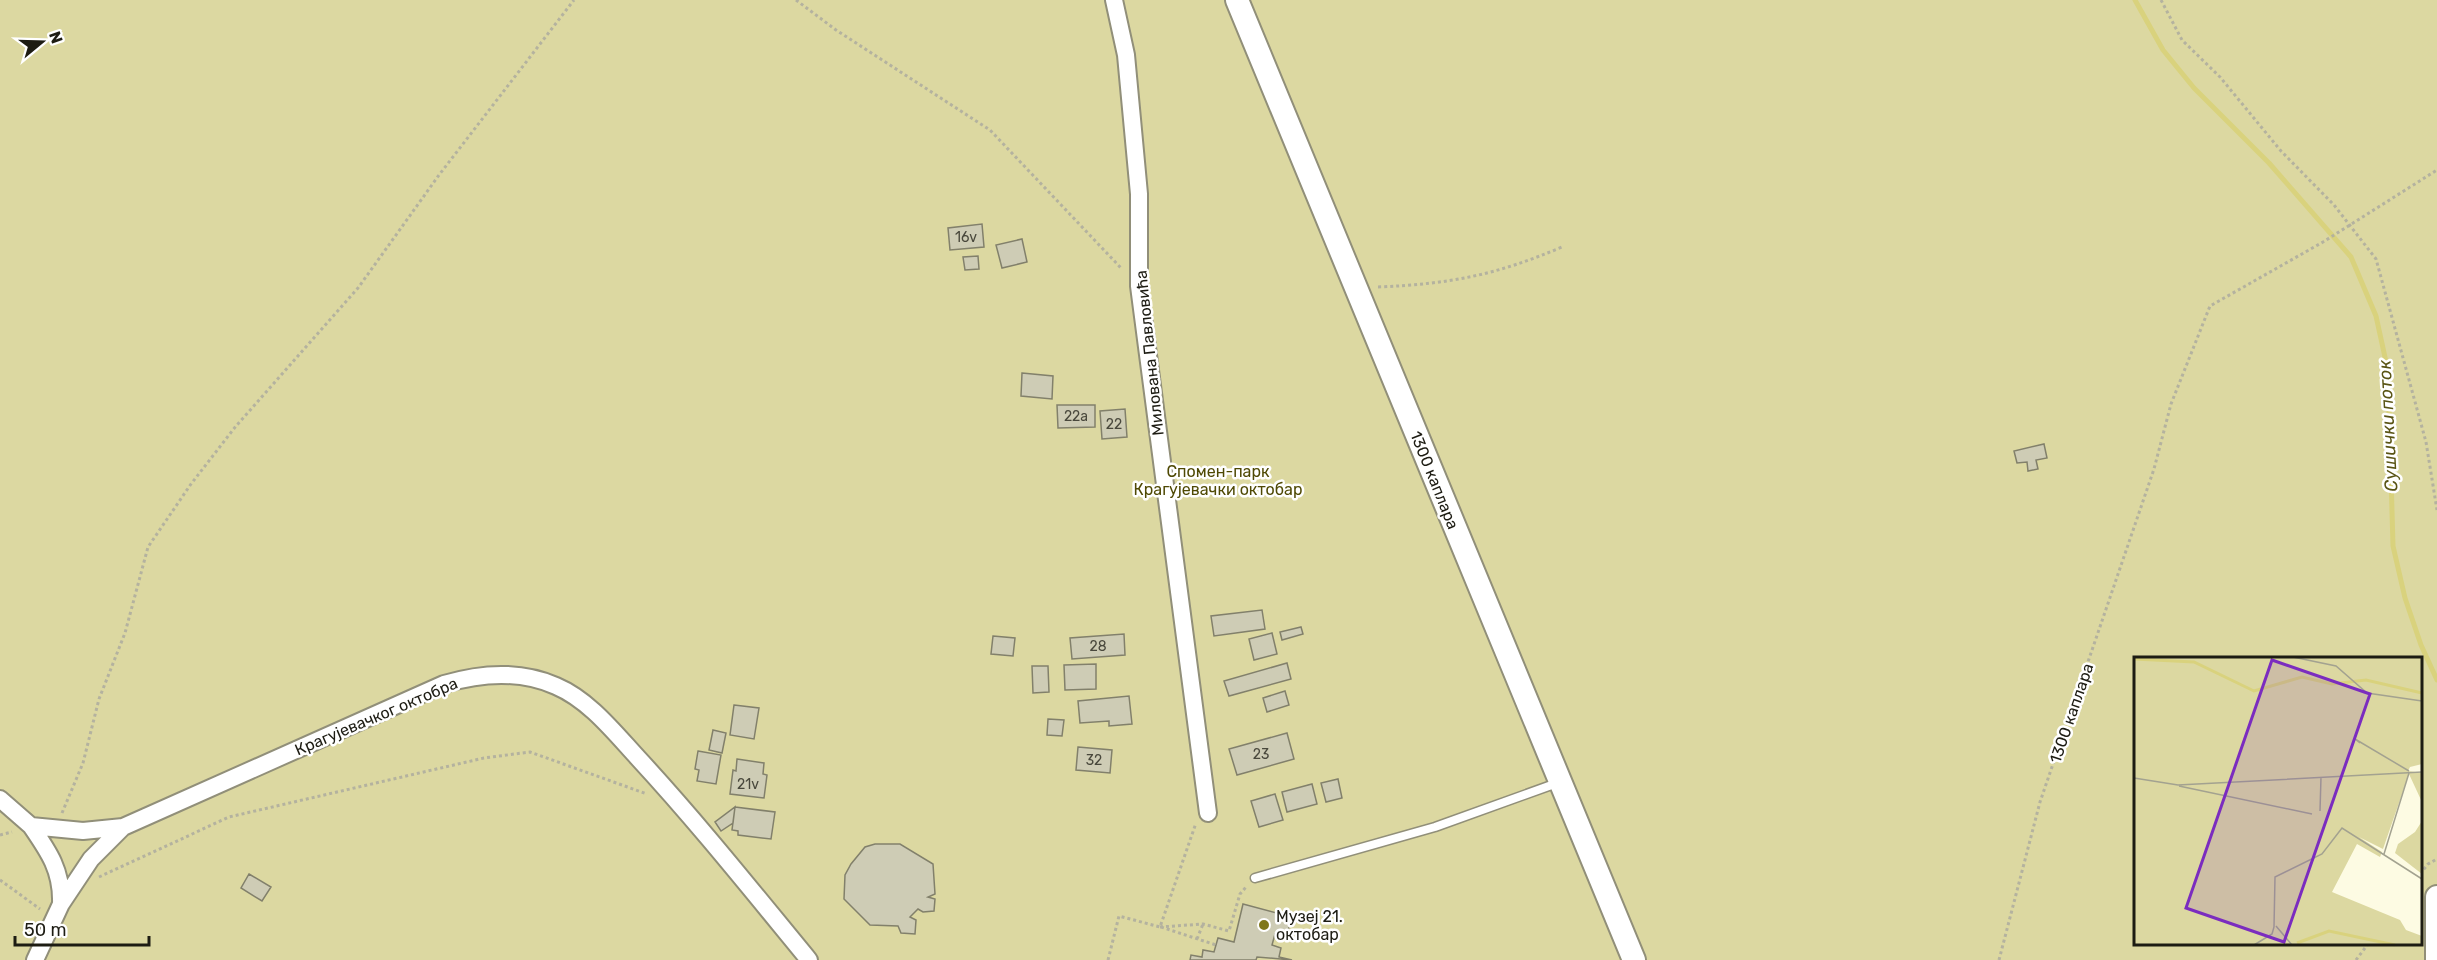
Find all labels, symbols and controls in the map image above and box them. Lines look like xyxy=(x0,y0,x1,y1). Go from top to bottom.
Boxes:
north arrow xyxy=(12,12,72,72)
text: N xyxy=(45,29,67,46)
house number: 16v xyxy=(955,229,977,246)
street label: Милована Павловића xyxy=(1131,269,1168,437)
water label: Сушички поток xyxy=(2374,359,2402,492)
house number: 22a xyxy=(1064,408,1088,425)
house number: 22 xyxy=(1106,416,1122,433)
street label: 1300 каплара xyxy=(1406,428,1463,532)
park label: Спомен-парк Крагујевачки октобар xyxy=(1134,462,1302,499)
house number: 28 xyxy=(1089,638,1107,655)
inset map xyxy=(2134,657,2422,945)
street label: 1300 каплара xyxy=(2046,661,2097,765)
street label: Крагујевачког октобра xyxy=(292,674,460,759)
house number: 23 xyxy=(1253,746,1269,763)
house number: 32 xyxy=(1086,752,1102,769)
house number: 21v xyxy=(737,776,759,793)
place label: Музеј 21. октобар xyxy=(1276,907,1343,944)
scale bar xyxy=(15,909,148,947)
marker: Музеј 21. октобар xyxy=(1257,918,1271,932)
text: 50 m xyxy=(24,919,67,941)

